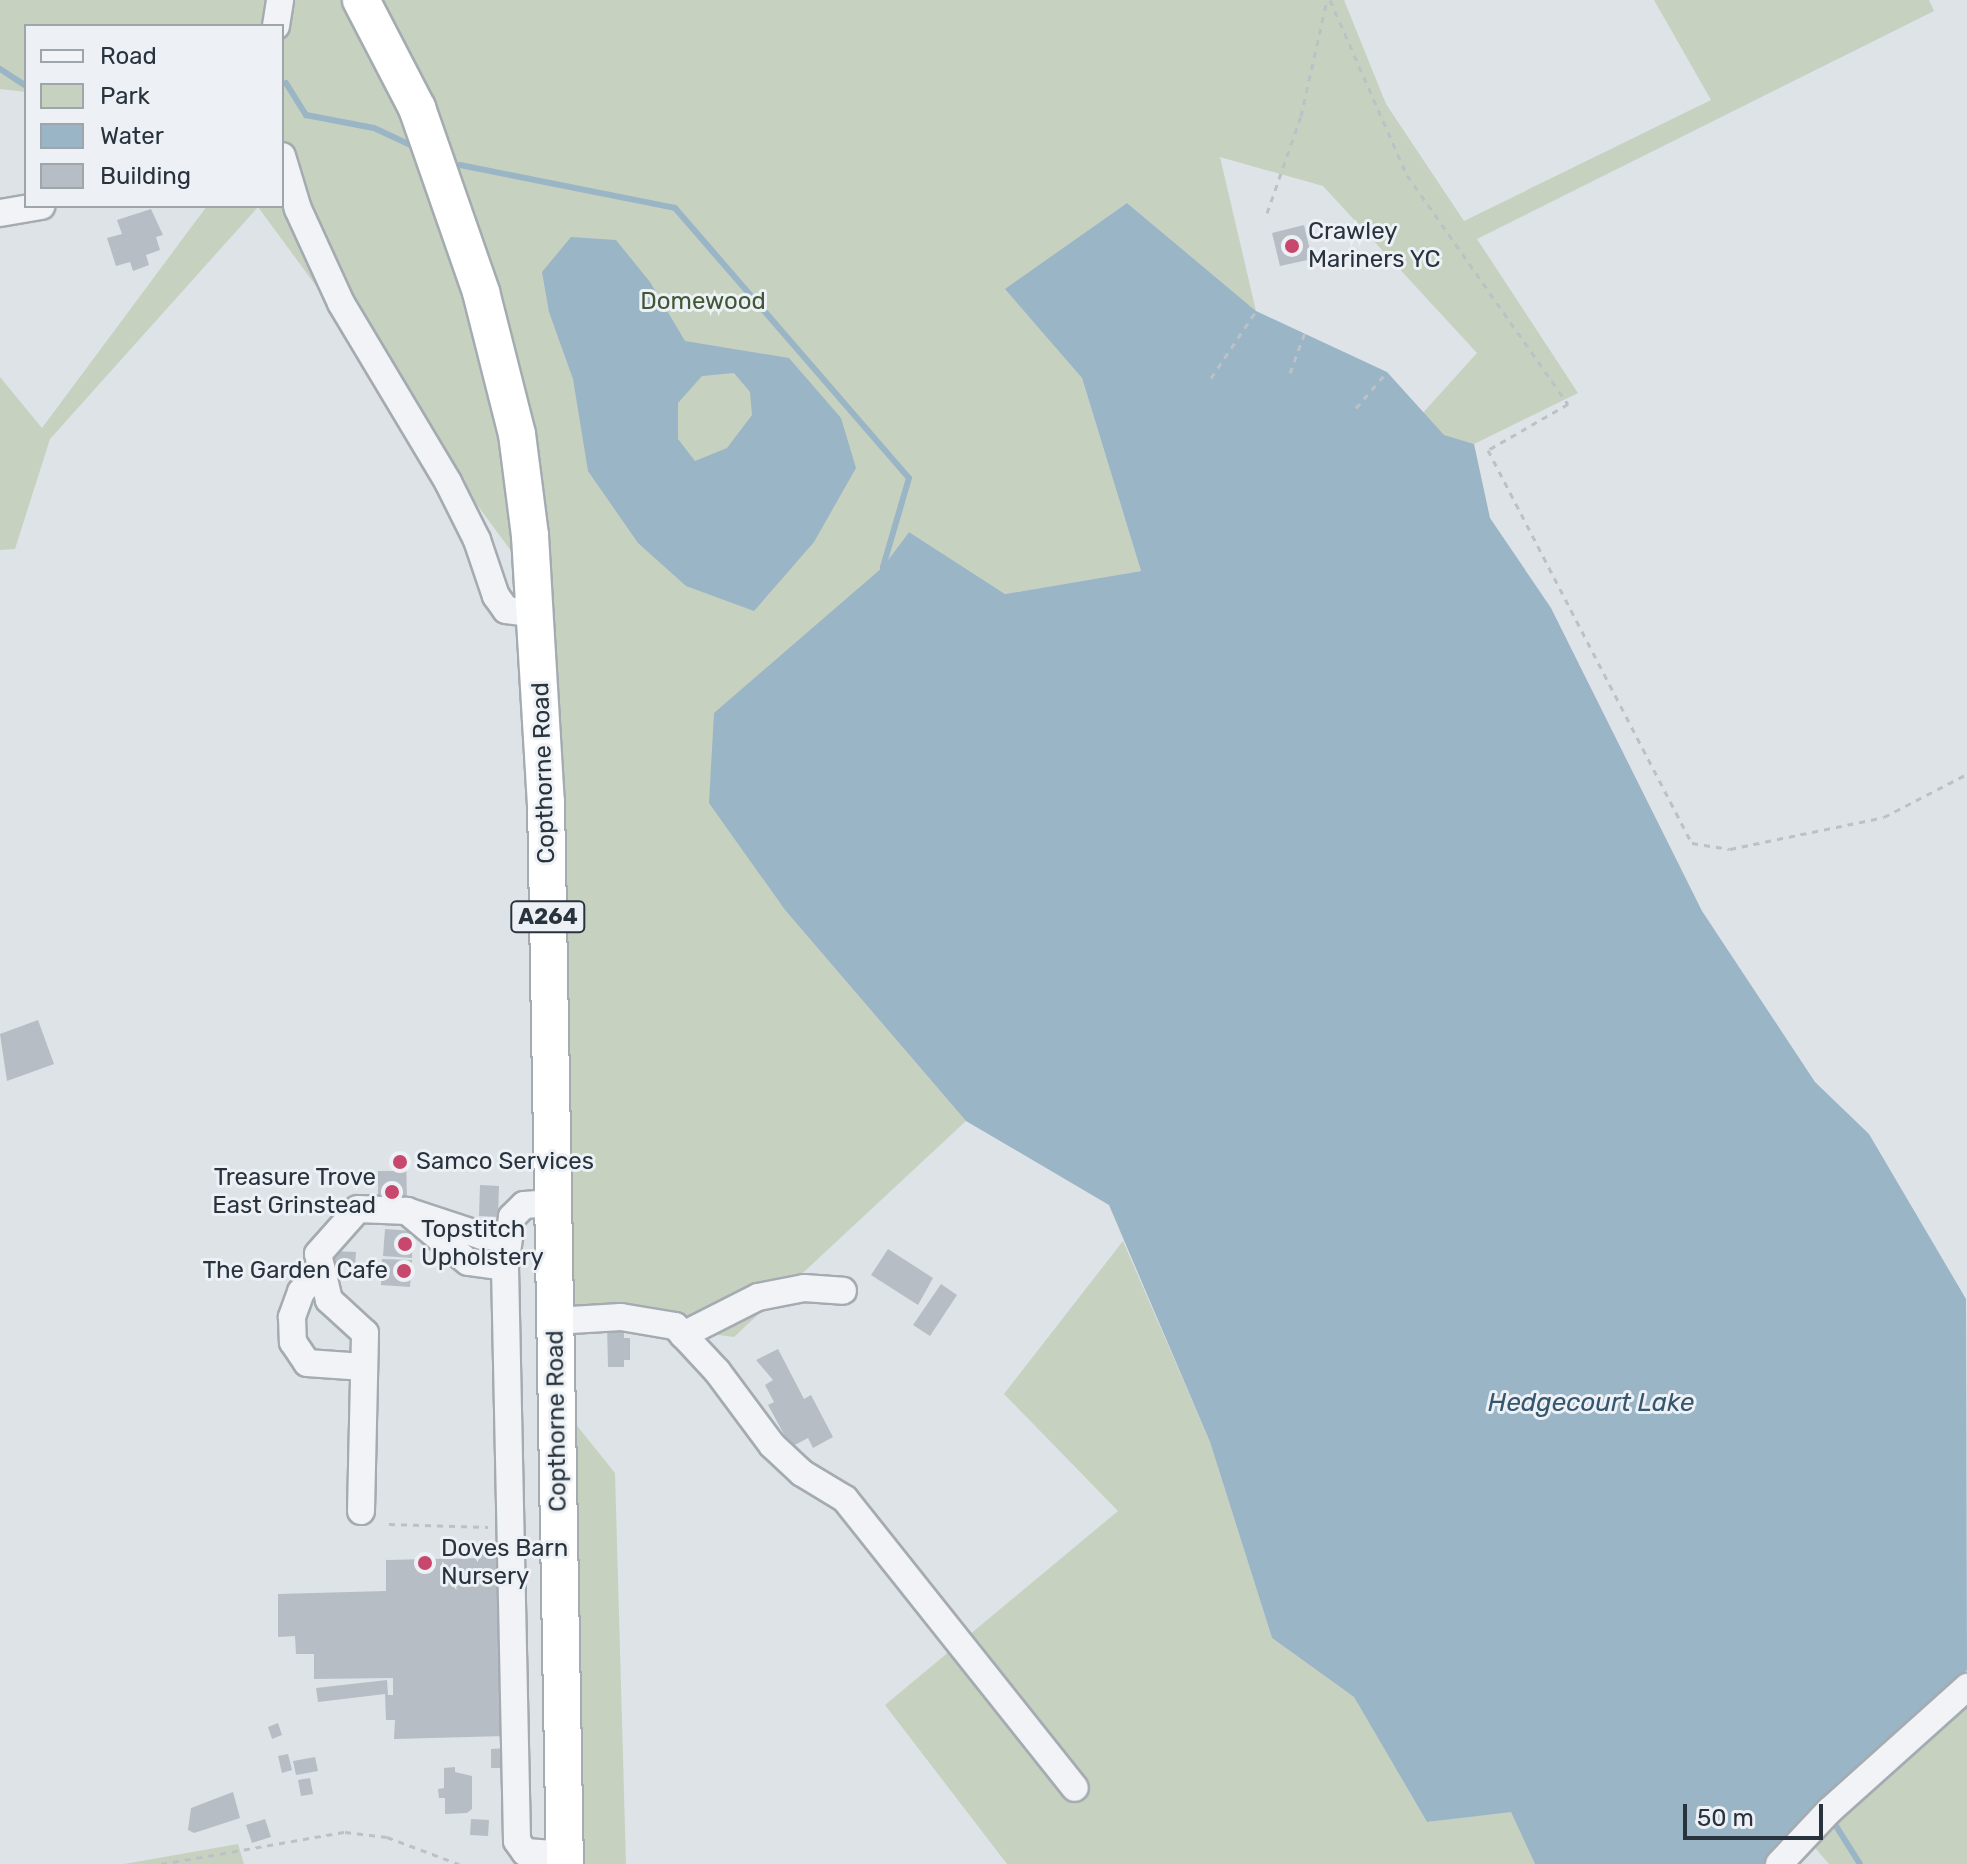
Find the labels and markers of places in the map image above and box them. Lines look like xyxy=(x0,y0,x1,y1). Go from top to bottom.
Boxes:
place label: Crawley Mariners YC xyxy=(1308,218,1441,274)
marker: Crawley Mariners YC xyxy=(1283,237,1301,255)
place label: Samco Services xyxy=(416,1148,594,1176)
marker: Samco Services xyxy=(391,1153,409,1171)
place label: Treasure Trove East Grinstead xyxy=(212,1164,376,1220)
marker: Treasure Trove East Grinstead xyxy=(383,1183,401,1201)
place label: Topstitch Upholstery xyxy=(421,1216,544,1272)
marker: Topstitch Upholstery xyxy=(396,1235,414,1253)
place label: The Garden Cafe xyxy=(202,1257,388,1285)
marker: The Garden Cafe xyxy=(395,1262,413,1280)
place label: Doves Barn Nursery xyxy=(441,1535,568,1591)
marker: Doves Barn Nursery xyxy=(416,1554,434,1572)

